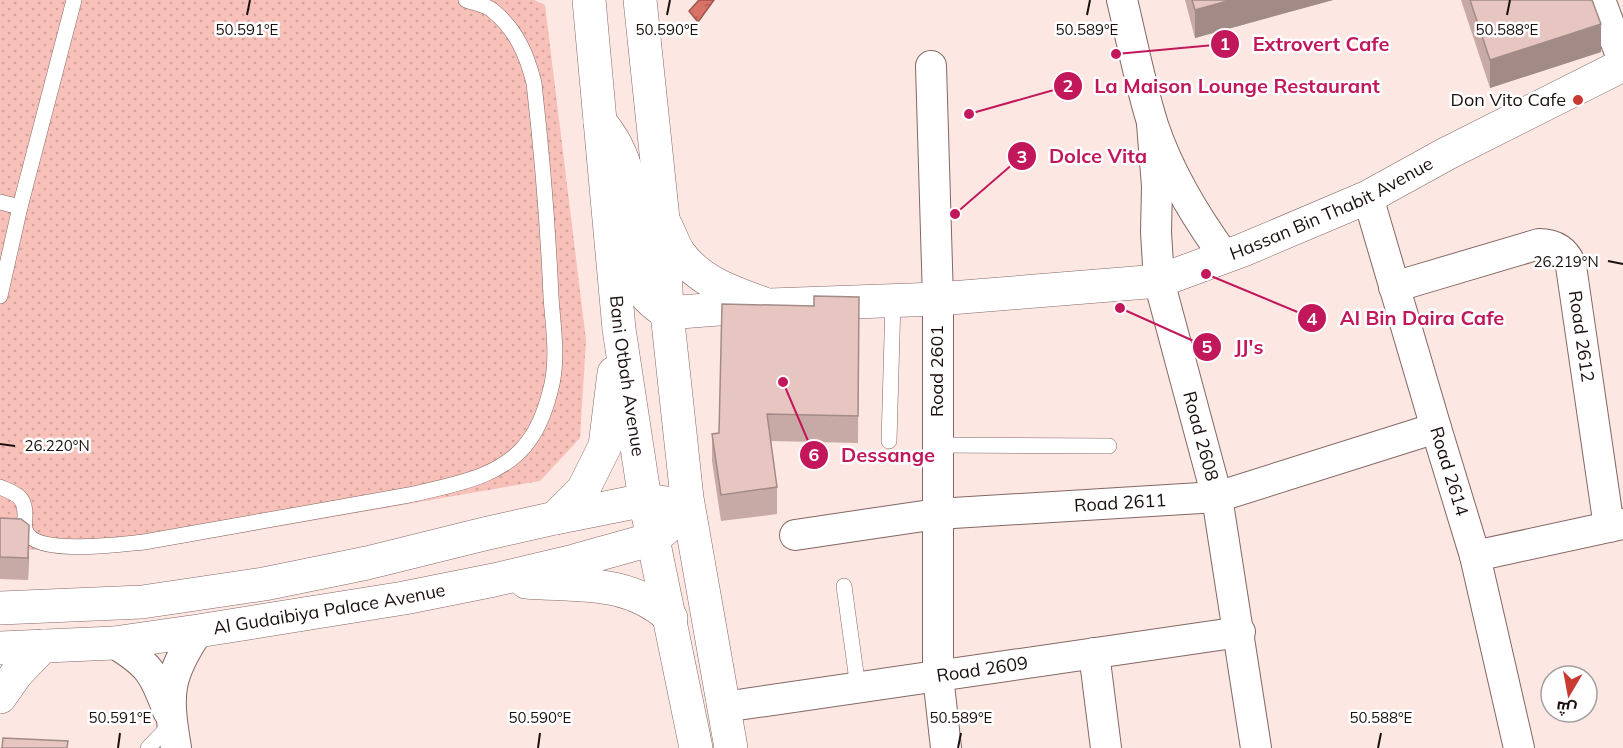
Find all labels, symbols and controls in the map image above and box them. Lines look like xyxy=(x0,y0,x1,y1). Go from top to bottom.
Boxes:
text: 50.591°E xyxy=(216,20,279,39)
text: 50.590°E xyxy=(636,20,699,39)
text: 50.589°E xyxy=(1056,20,1119,39)
text: 50.588°E xyxy=(1476,20,1539,39)
callout: Extrovert Cafe xyxy=(1210,25,1401,63)
text: Extrovert Cafe xyxy=(1253,31,1389,56)
text: 1 xyxy=(1220,32,1230,55)
callout: La Maison Lounge Restaurant xyxy=(1053,67,1392,105)
text: La Maison Lounge Restaurant xyxy=(1094,73,1380,98)
text: 2 xyxy=(1063,74,1073,97)
place label: Don Vito Cafe xyxy=(1451,88,1566,111)
marker: Don Vito Cafe xyxy=(1571,93,1585,107)
callout: Dolce Vita xyxy=(1007,137,1159,175)
text: Dolce Vita xyxy=(1049,143,1147,168)
text: 3 xyxy=(1017,145,1027,168)
street label: Hassan Bin Thabit Avenue xyxy=(1226,152,1437,265)
text: 26.219°N xyxy=(1533,252,1599,271)
street label: Road 2612 xyxy=(1564,289,1600,383)
street label: Bani Otbah Avenue xyxy=(605,294,650,458)
callout: Al Bin Daira Cafe xyxy=(1297,299,1516,337)
text: Al Bin Daira Cafe xyxy=(1340,305,1504,330)
text: 4 xyxy=(1307,307,1318,330)
street label: Road 2601 xyxy=(925,325,948,417)
callout: JJ's xyxy=(1192,328,1275,366)
text: JJ's xyxy=(1235,334,1263,359)
text: 5 xyxy=(1202,335,1213,358)
street label: Road 2608 xyxy=(1178,389,1224,484)
street label: Road 2614 xyxy=(1425,424,1474,519)
text: 26.220°N xyxy=(24,436,90,455)
callout: Dessange xyxy=(799,436,947,474)
text: Dessange xyxy=(841,442,935,467)
text: 6 xyxy=(809,443,820,466)
street label: Road 2611 xyxy=(1073,488,1167,517)
street label: Al Gudaibiya Palace Avenue xyxy=(211,578,447,639)
street label: Road 2609 xyxy=(935,651,1029,687)
north arrow xyxy=(1539,664,1599,724)
text: ش xyxy=(1555,697,1578,720)
text: 50.591°E xyxy=(89,708,152,727)
text: 50.590°E xyxy=(509,708,572,727)
text: 50.589°E xyxy=(930,708,993,727)
text: 50.588°E xyxy=(1350,708,1413,727)

